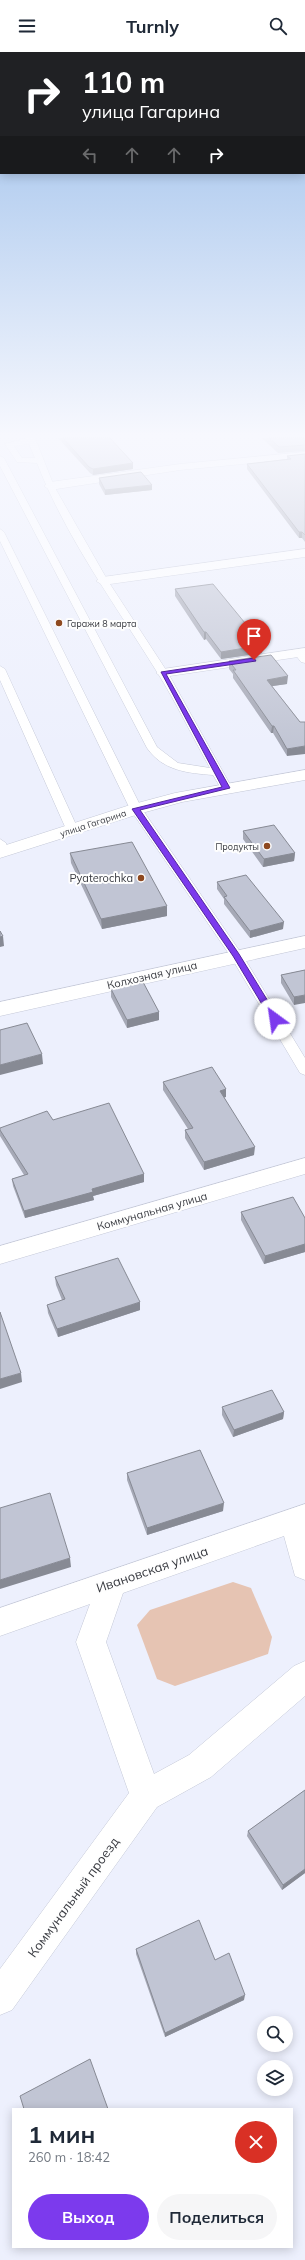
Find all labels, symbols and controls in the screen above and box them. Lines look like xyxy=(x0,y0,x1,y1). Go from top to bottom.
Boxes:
icon: menu xyxy=(16,15,38,37)
text: Turnly xyxy=(126,15,179,38)
icon: search xyxy=(267,15,289,37)
text: 110 m xyxy=(82,65,165,100)
icon: right xyxy=(16,68,68,120)
text: улица Гагарина xyxy=(82,100,220,123)
icon: left xyxy=(79,144,101,166)
icon: ahead xyxy=(121,144,143,166)
icon: ahead xyxy=(163,144,185,166)
icon: right xyxy=(205,144,227,166)
marker: Гаражи 8 марта xyxy=(54,618,64,628)
place label: Гаражи 8 марта xyxy=(67,618,137,629)
pin xyxy=(237,619,271,660)
icon: arrive xyxy=(243,625,265,647)
street label: улица Гагарина xyxy=(58,807,128,840)
place label: Продукты xyxy=(215,841,259,853)
marker: Продукты xyxy=(262,841,272,851)
place label: Pyaterochka xyxy=(69,871,133,885)
marker: Pyaterochka xyxy=(136,873,146,883)
street label: Колхозная улица xyxy=(106,958,198,992)
position arrow xyxy=(254,998,296,1040)
street label: Коммунальная улица xyxy=(95,1189,209,1233)
street label: Ивановская улица xyxy=(94,1542,210,1596)
street label: Коммунальный проезд xyxy=(24,1834,122,1960)
map controls xyxy=(257,2016,293,2096)
button: search xyxy=(257,2016,293,2052)
button: layers xyxy=(257,2060,293,2096)
text: 1 мин xyxy=(28,2119,95,2149)
button: close xyxy=(235,2121,277,2163)
text: 260 m · 18:42 xyxy=(28,2149,110,2165)
button: Выход xyxy=(28,2194,149,2240)
button: Поделиться xyxy=(157,2194,277,2240)

